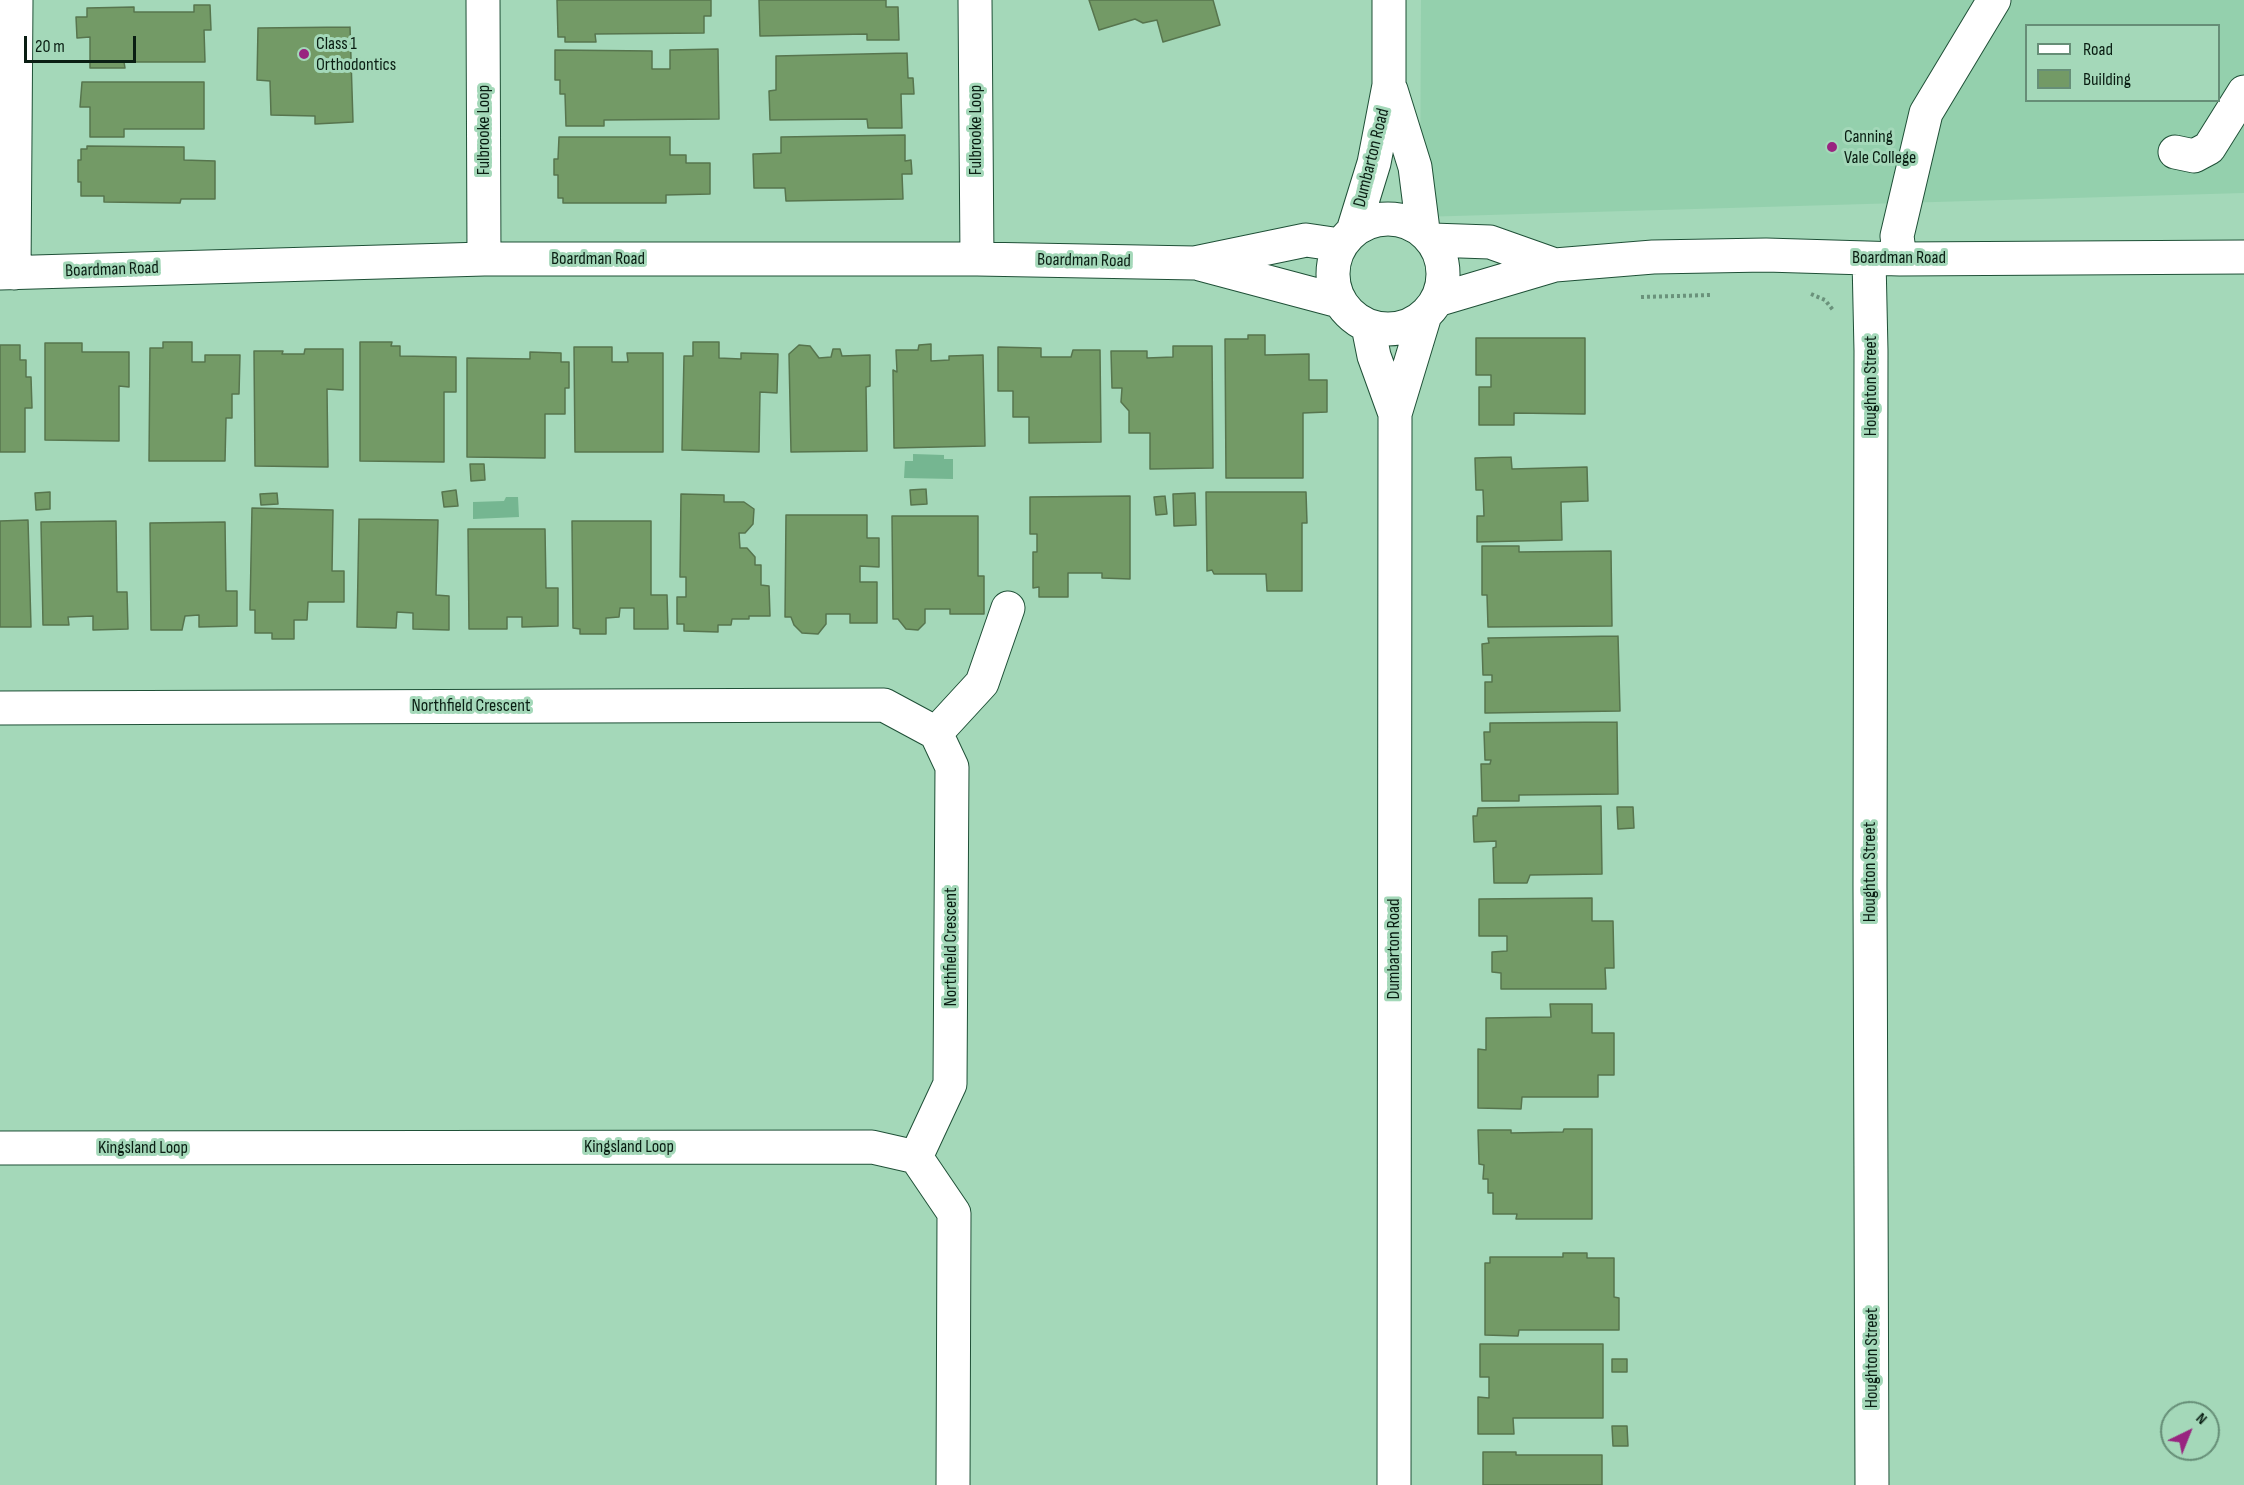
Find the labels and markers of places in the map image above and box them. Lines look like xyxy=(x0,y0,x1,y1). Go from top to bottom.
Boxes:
place label: Class 1 Orthodontics xyxy=(316,33,396,76)
marker: Class 1 Orthodontics xyxy=(297,47,311,61)
place label: Canning Vale College xyxy=(1844,126,1916,168)
marker: Canning Vale College xyxy=(1825,140,1839,154)

